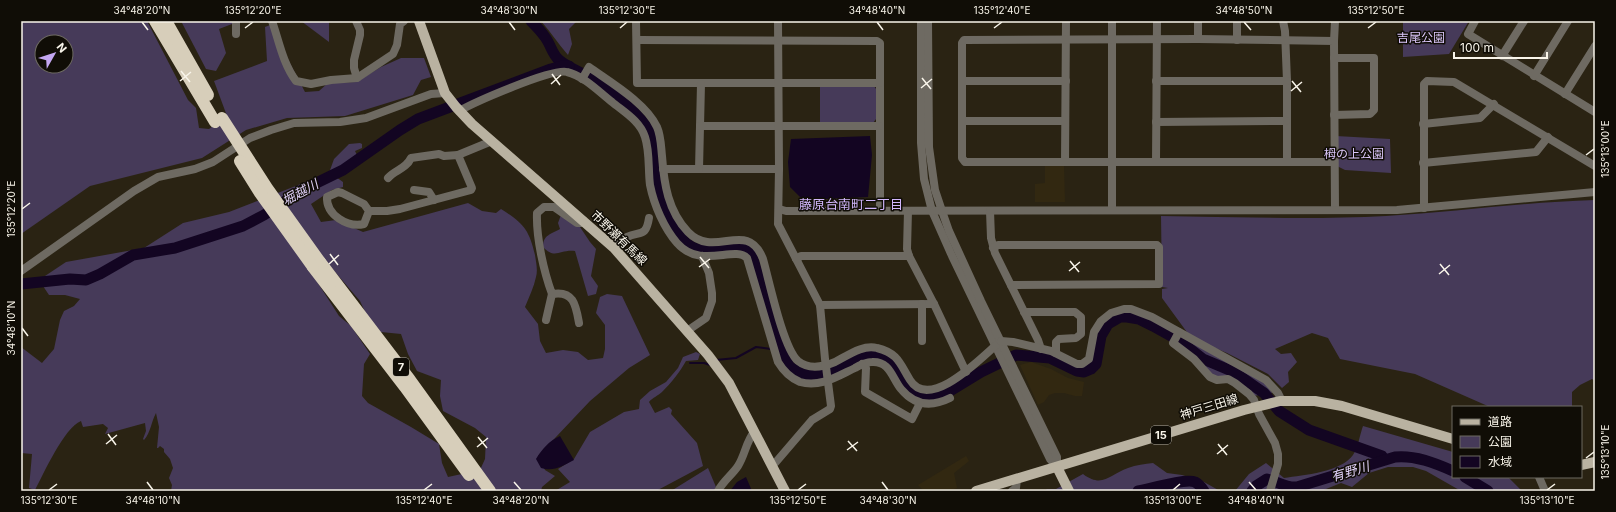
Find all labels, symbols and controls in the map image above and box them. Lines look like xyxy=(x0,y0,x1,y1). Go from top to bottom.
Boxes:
text: 34°48'20"N xyxy=(114,4,170,16)
text: 135°12'20"E xyxy=(224,4,282,16)
text: 34°48'30"N xyxy=(481,4,537,16)
text: 135°12'30"E xyxy=(598,4,656,16)
text: 34°48'40"N xyxy=(849,4,905,16)
text: 135°12'40"E xyxy=(974,4,1030,16)
text: 34°48'50"N xyxy=(1216,4,1272,16)
text: 135°12'50"E xyxy=(1347,4,1405,16)
park label: 吉尾公園 xyxy=(1397,30,1445,45)
north arrow xyxy=(34,34,74,74)
scale bar xyxy=(1454,34,1547,60)
text: N xyxy=(54,40,70,55)
text: 100 m xyxy=(1460,40,1494,55)
text: 135°13'00"E xyxy=(1599,120,1611,178)
park label: 栂の上公園 xyxy=(1324,146,1384,161)
water label: 堀越川 xyxy=(279,175,323,208)
text: 135°12'20"E xyxy=(5,180,17,238)
district label: 藤原台南町二丁目 xyxy=(799,196,903,212)
street label: 市野瀬有馬線 xyxy=(588,207,650,268)
text: 34°48'10"N xyxy=(5,301,17,355)
road number: 7 xyxy=(393,358,409,376)
street label: 神戸三田線 xyxy=(1178,391,1240,422)
legend xyxy=(1452,406,1582,478)
text: 道路 xyxy=(1488,414,1512,429)
text: 135°13'10"E xyxy=(1599,424,1611,480)
road number: 15 xyxy=(1151,426,1171,444)
text: 公園 xyxy=(1488,434,1512,449)
text: 水域 xyxy=(1488,454,1512,469)
water label: 有野川 xyxy=(1329,457,1373,484)
text: 135°12'30"E xyxy=(20,494,78,506)
text: 34°48'10"N xyxy=(126,494,180,506)
text: 135°12'40"E xyxy=(396,494,452,506)
text: 34°48'20"N xyxy=(493,494,549,506)
text: 135°12'50"E xyxy=(769,494,827,506)
text: 34°48'30"N xyxy=(860,494,916,506)
text: 135°13'00"E xyxy=(1144,494,1202,506)
text: 34°48'40"N xyxy=(1228,494,1284,506)
text: 135°13'10"E xyxy=(1519,494,1575,506)

